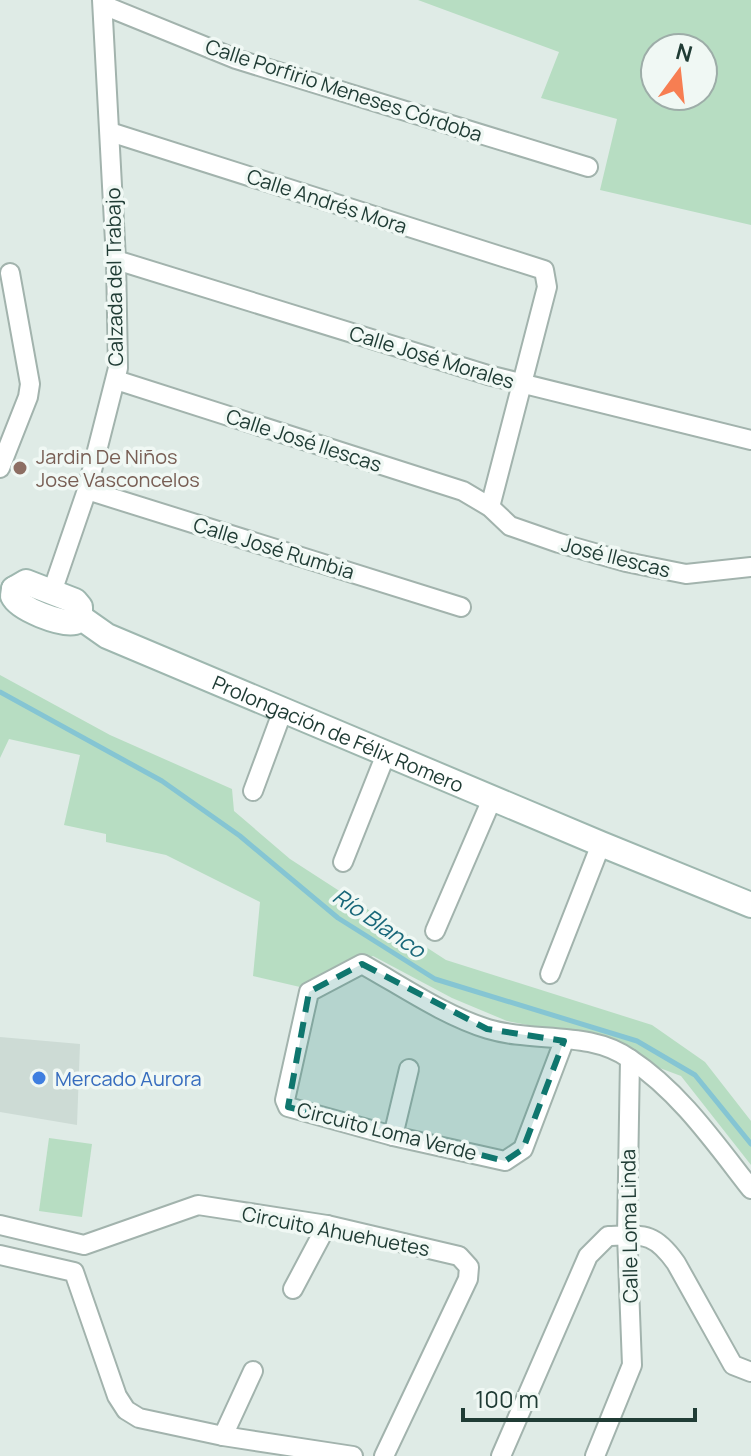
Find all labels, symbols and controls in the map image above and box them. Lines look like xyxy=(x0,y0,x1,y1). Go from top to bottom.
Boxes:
street label: Calle Porfirio Meneses Córdoba xyxy=(202,32,486,148)
north arrow xyxy=(639,32,719,112)
text: N xyxy=(673,36,696,69)
street label: Calle Andrés Mora xyxy=(244,162,410,240)
street label: Calzada del Trabajo xyxy=(99,187,129,367)
street label: Calle José Morales xyxy=(346,319,518,395)
street label: Calle José Ilescas xyxy=(223,402,385,478)
place label: Jardin De Niños Jose Vasconcelos xyxy=(36,443,200,493)
marker: Jardin De Niños Jose Vasconcelos xyxy=(11,459,29,477)
street label: Calle José Rumbia xyxy=(190,511,358,585)
street label: José Ilescas xyxy=(559,530,673,584)
street label: Prolongación de Félix Romero xyxy=(209,669,468,798)
water label: Río Blanco xyxy=(327,881,433,966)
place label: Mercado Aurora xyxy=(55,1065,202,1092)
marker: Mercado Aurora xyxy=(30,1069,48,1087)
street label: Circuito Loma Verde xyxy=(294,1096,480,1166)
street label: Calle Loma Linda xyxy=(614,1149,644,1303)
street label: Circuito Ahuehuetes xyxy=(240,1200,432,1262)
scale bar xyxy=(463,1372,695,1422)
text: 100 m xyxy=(475,1382,539,1415)

